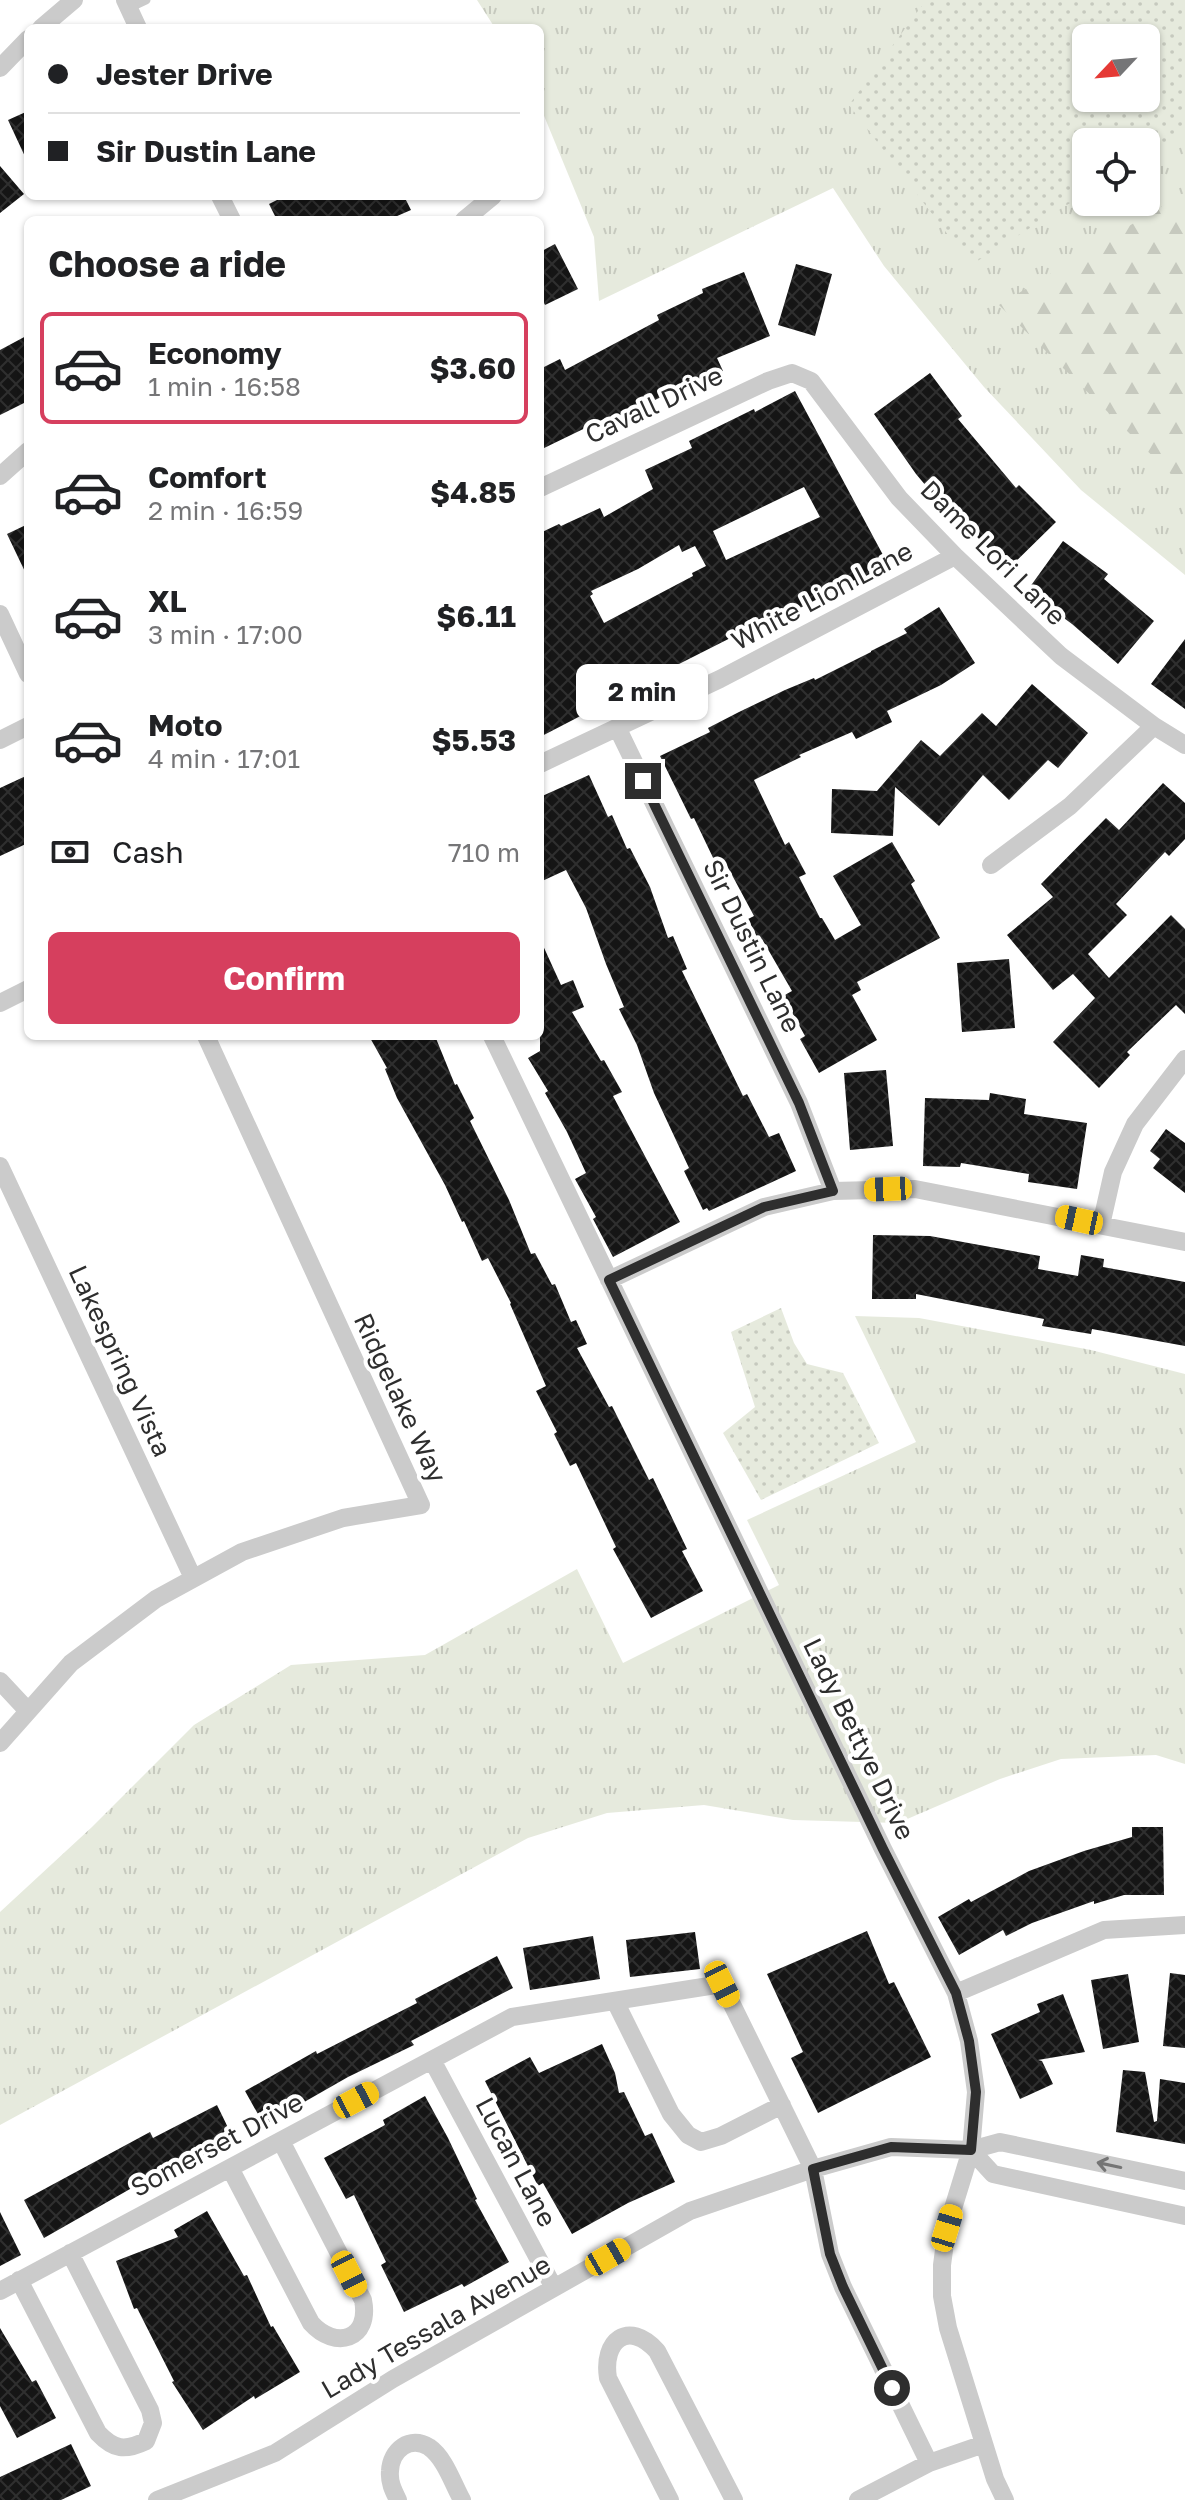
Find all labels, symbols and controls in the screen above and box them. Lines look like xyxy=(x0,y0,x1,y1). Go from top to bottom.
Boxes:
north arrow xyxy=(1072,24,1160,112)
map controls xyxy=(1072,24,1160,216)
text: Jester Drive xyxy=(96,56,273,92)
button: locate xyxy=(1072,128,1160,216)
text: Sir Dustin Lane xyxy=(96,133,316,169)
text: Choose a ride xyxy=(48,242,286,285)
icon: car xyxy=(52,332,124,404)
text: Economy xyxy=(148,335,282,371)
text: $3.60 xyxy=(429,350,516,386)
street label: Cavall Drive xyxy=(580,359,727,450)
text: 1 min · 16:58 xyxy=(148,371,301,402)
icon: car xyxy=(52,456,124,528)
text: Comfort xyxy=(148,459,267,495)
text: $4.85 xyxy=(430,474,516,510)
street label: Dame Lori Lane xyxy=(914,474,1072,632)
text: 2 min · 16:59 xyxy=(148,495,303,526)
street label: White Lion Lane xyxy=(726,535,918,656)
icon: car xyxy=(52,580,124,652)
text: XL xyxy=(148,583,187,619)
text: $6.11 xyxy=(436,598,516,634)
text: 3 min · 17:00 xyxy=(148,619,303,650)
callout: 2 min xyxy=(577,665,709,721)
text: 2 min xyxy=(608,676,676,707)
icon: car xyxy=(52,704,124,776)
text: Moto xyxy=(148,707,223,743)
text: $5.53 xyxy=(431,722,516,758)
text: 4 min · 17:01 xyxy=(148,743,300,774)
route end xyxy=(625,763,661,799)
icon: cash xyxy=(48,830,92,874)
text: Cash xyxy=(112,834,184,870)
text: 710 m xyxy=(448,837,520,868)
street label: Sir Dustin Lane xyxy=(697,854,808,1037)
button: Confirm xyxy=(48,932,520,1024)
car xyxy=(864,1176,912,1202)
car xyxy=(1053,1203,1105,1237)
street label: Lakespring Vista xyxy=(63,1260,178,1461)
street label: Ridgelake Way xyxy=(348,1308,453,1488)
street label: Lady Bettye Drive xyxy=(797,1633,922,1845)
car xyxy=(701,1957,743,2011)
car xyxy=(329,2078,383,2122)
street label: Somerset Drive xyxy=(125,2086,308,2203)
street label: Lucan Lane xyxy=(469,2092,564,2232)
one-way arrow xyxy=(1096,2157,1122,2172)
car xyxy=(929,2202,965,2254)
car xyxy=(581,2235,635,2279)
car xyxy=(327,2247,371,2301)
street label: Lady Tessala Avenue xyxy=(316,2248,556,2405)
route start xyxy=(874,2370,910,2406)

